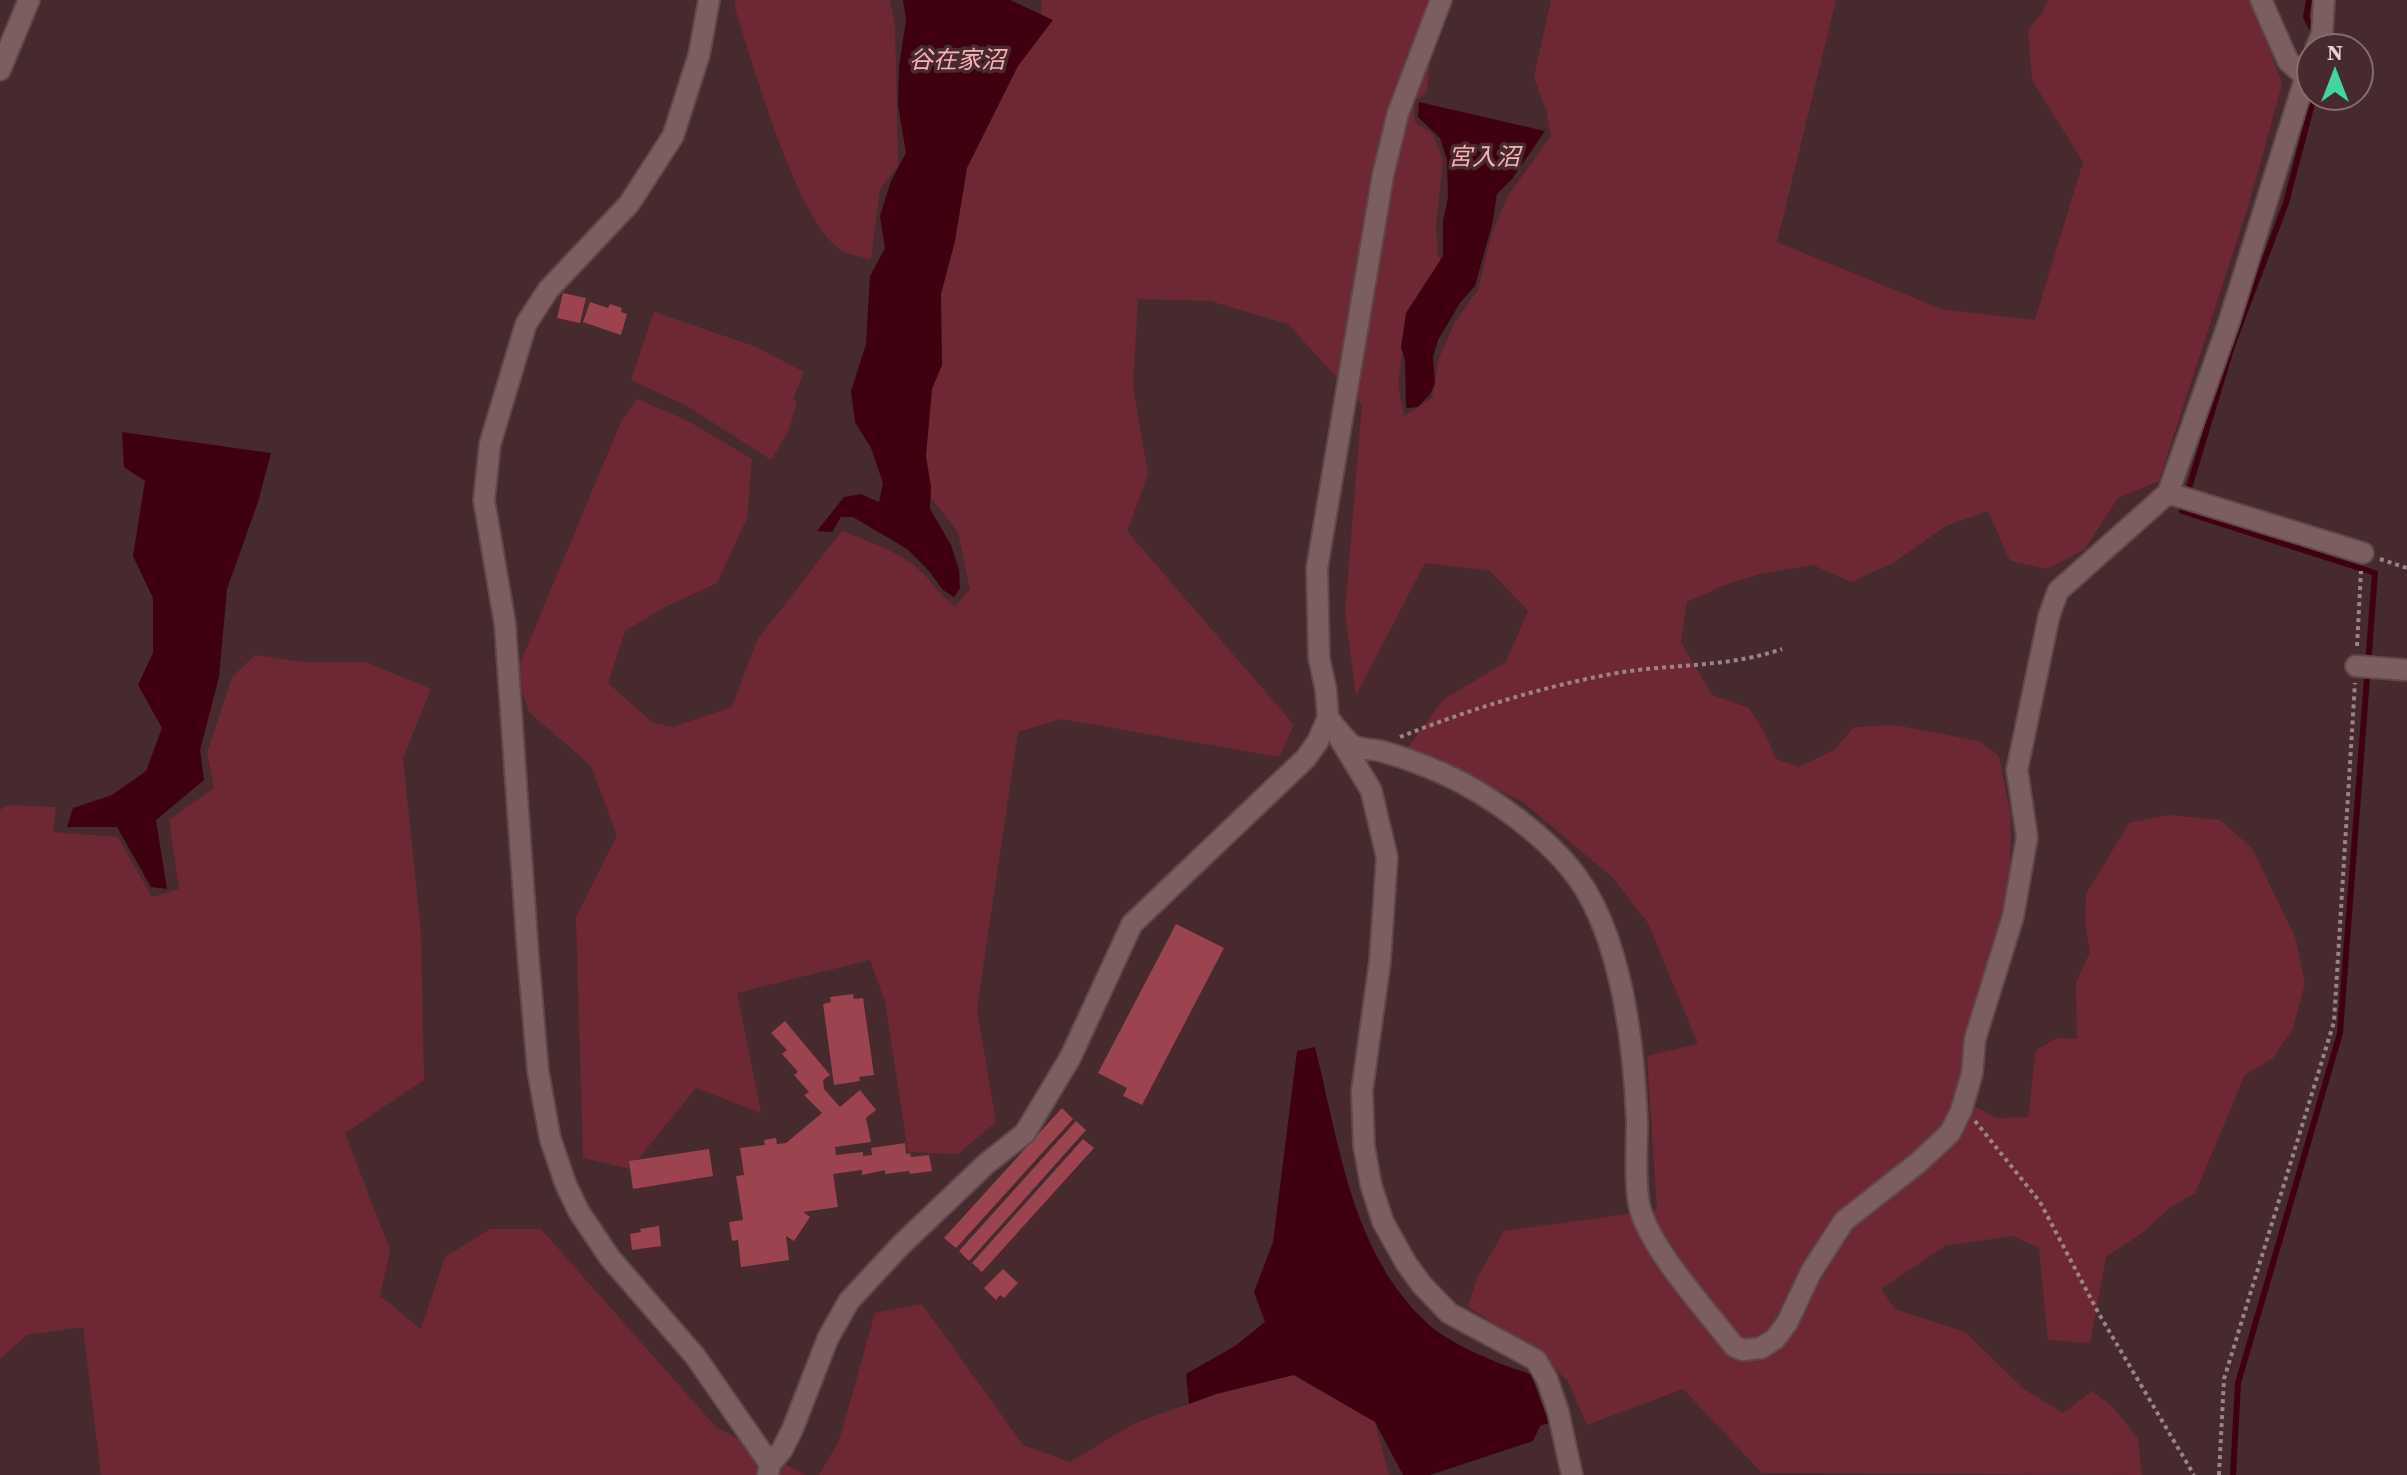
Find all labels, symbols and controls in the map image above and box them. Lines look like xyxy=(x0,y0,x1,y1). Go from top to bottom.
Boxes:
north arrow xyxy=(2295,32,2375,112)
text: N xyxy=(2327,37,2343,67)
water label: 谷在家沼 xyxy=(909,43,1008,76)
water label: 宮入沼 xyxy=(1448,140,1523,173)

